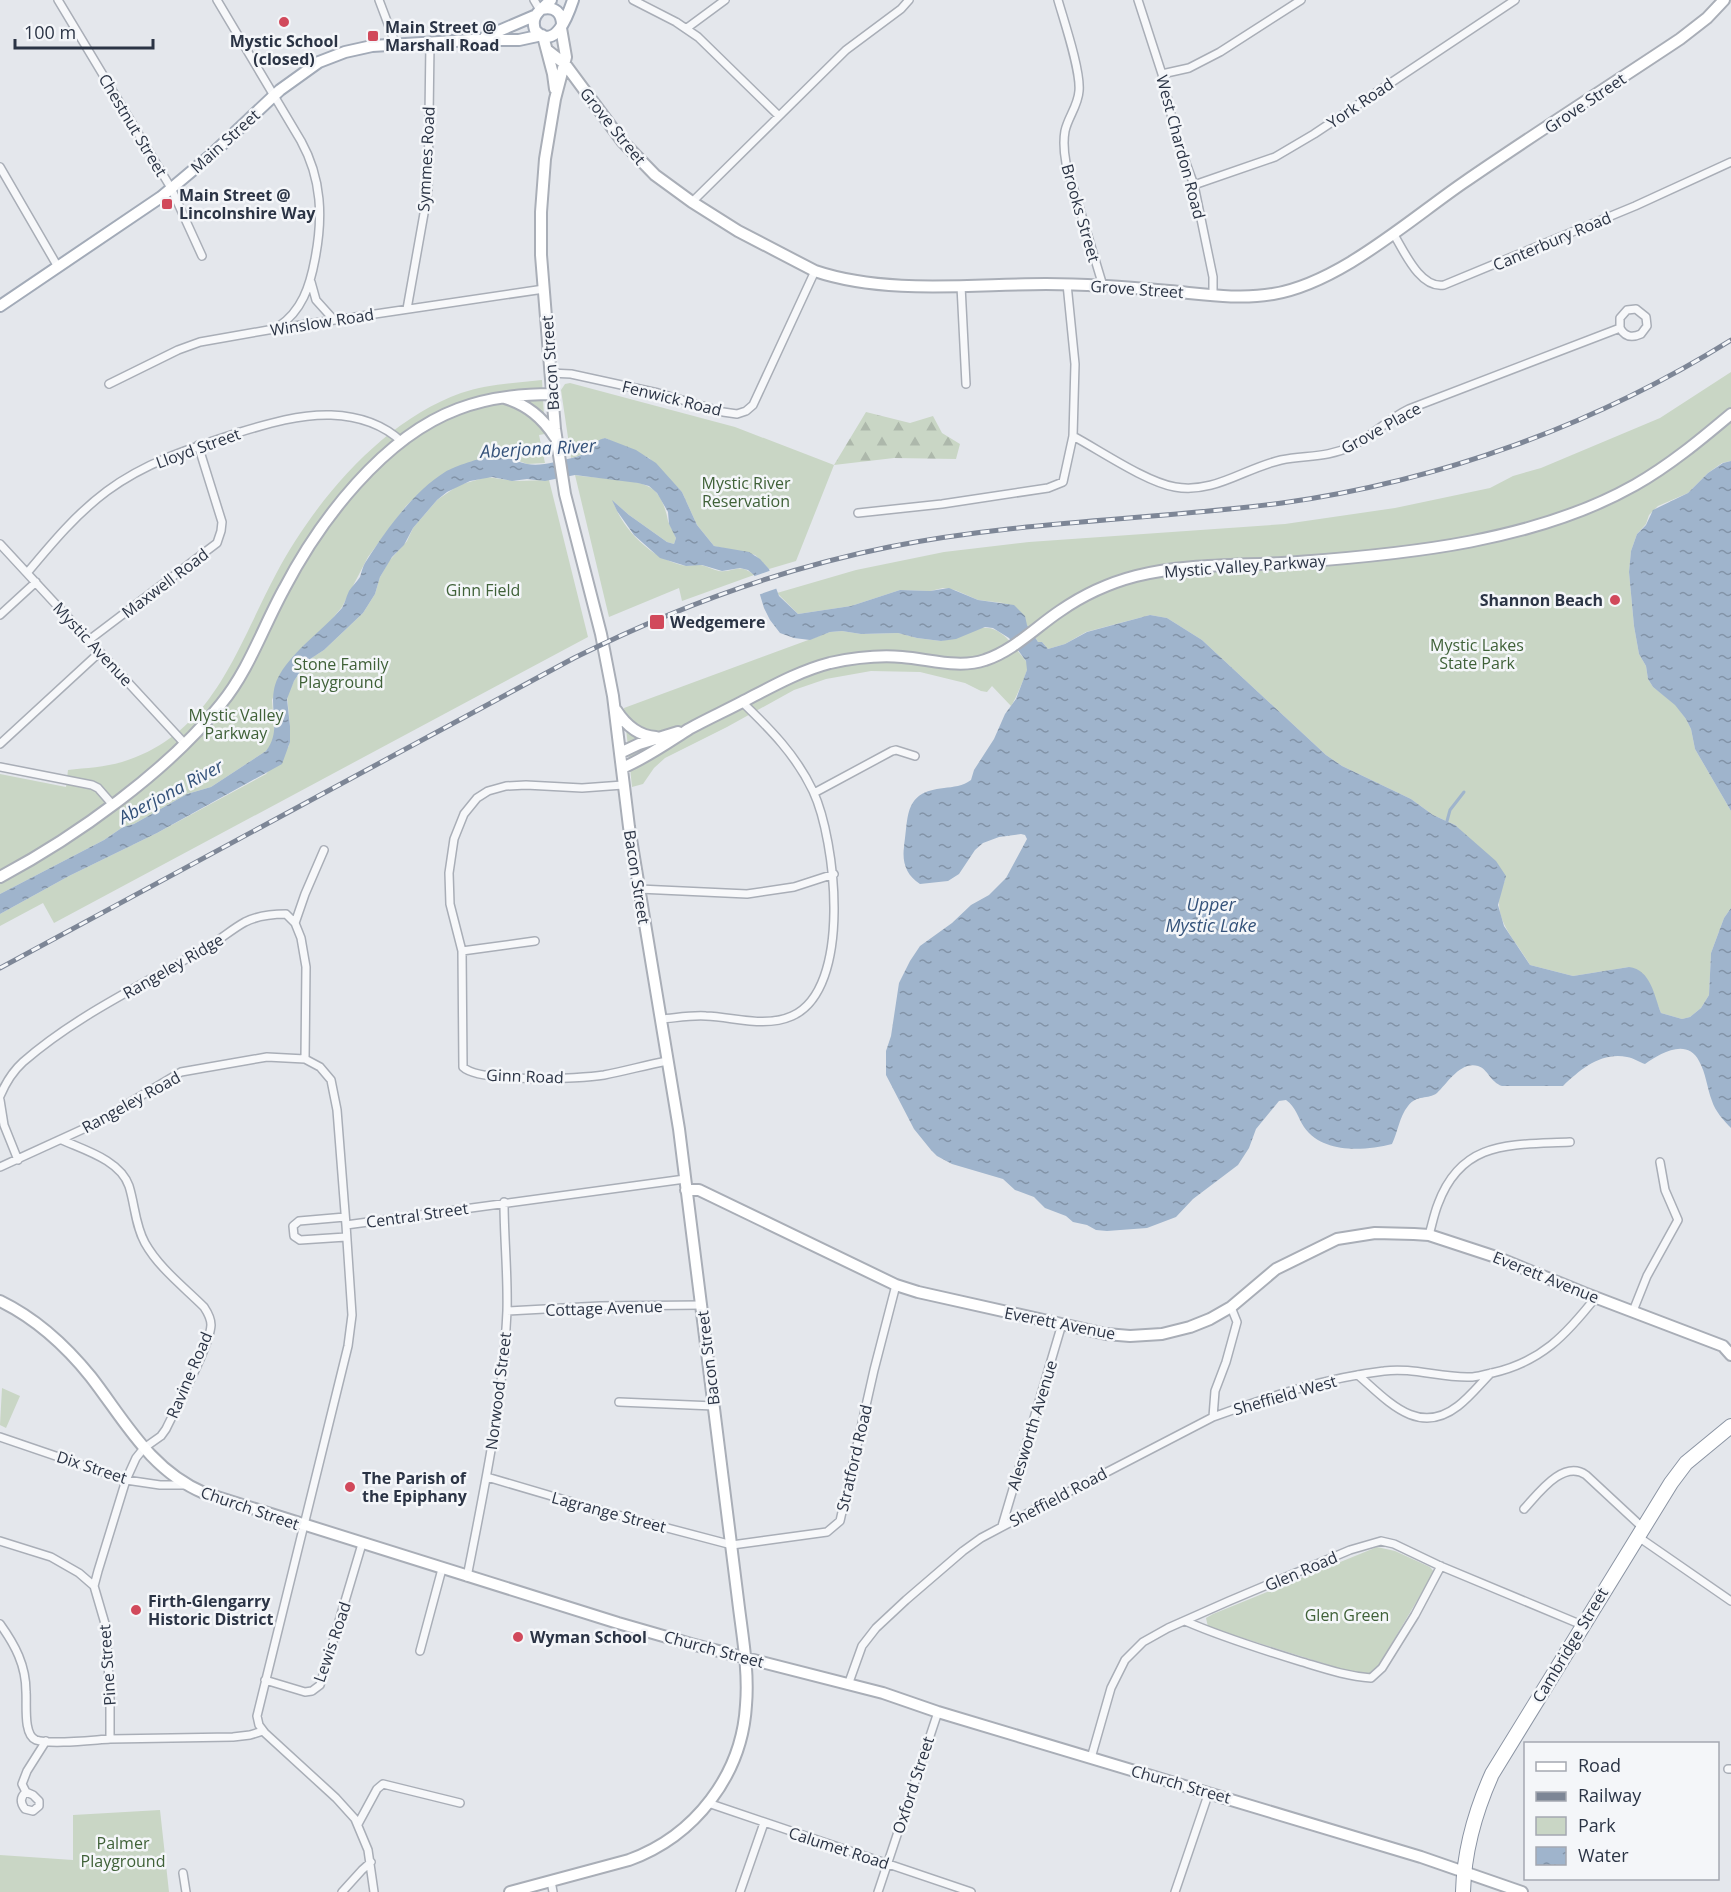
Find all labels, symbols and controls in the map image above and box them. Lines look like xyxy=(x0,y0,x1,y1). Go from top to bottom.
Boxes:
scale bar xyxy=(15,12,153,50)
marker: Mystic School (closed) xyxy=(277,15,291,29)
place label: Main Street @ Marshall Road xyxy=(385,16,499,56)
text: 100 m xyxy=(24,20,76,44)
marker: Main Street @ Marshall Road xyxy=(366,29,380,43)
place label: Mystic School (closed) xyxy=(230,30,338,70)
street label: Grove Street xyxy=(1540,68,1630,138)
street label: Chestnut Street xyxy=(94,69,173,181)
street label: West Chardon Road xyxy=(1151,73,1211,221)
street label: York Road xyxy=(1322,73,1398,133)
street label: Grove Street xyxy=(575,83,651,170)
street label: Main Street xyxy=(186,104,265,178)
street label: Symmes Road xyxy=(412,106,440,212)
street label: Brooks Street xyxy=(1057,161,1106,265)
place label: Main Street @ Lincolnshire Way xyxy=(179,184,316,224)
marker: Main Street @ Lincolnshire Way xyxy=(160,197,174,211)
street label: Canterbury Road xyxy=(1489,206,1615,276)
street label: Grove Street xyxy=(1090,275,1185,303)
street label: Winslow Road xyxy=(269,303,375,341)
street label: Bacon Street xyxy=(536,314,564,411)
street label: Fenwick Road xyxy=(620,375,724,421)
street label: Grove Place xyxy=(1337,397,1425,459)
street label: Lloyd Street xyxy=(153,422,244,474)
water label: Aberjona River xyxy=(478,433,597,463)
park label: Mystic River Reservation xyxy=(701,472,791,512)
street label: Maxwell Road xyxy=(117,543,213,623)
street label: Mystic Valley Parkway xyxy=(1163,549,1328,583)
park label: Ginn Field xyxy=(446,579,520,601)
place label: Shannon Beach xyxy=(1480,589,1603,611)
marker: Shannon Beach xyxy=(1608,593,1622,607)
street label: Mystic Avenue xyxy=(48,597,138,691)
place label: Wedgemere xyxy=(670,611,765,633)
marker: Wedgemere xyxy=(648,613,666,631)
park label: Mystic Lakes State Park xyxy=(1430,634,1524,674)
park label: Stone Family Playground xyxy=(293,653,390,693)
park label: Mystic Valley Parkway xyxy=(188,704,285,744)
water label: Aberjona River xyxy=(112,753,228,830)
street label: Bacon Street xyxy=(619,828,655,926)
water label: Upper Mystic Lake xyxy=(1166,892,1257,937)
street label: Rangeley Ridge xyxy=(119,928,227,1004)
street label: Ginn Road xyxy=(486,1064,564,1088)
street label: Rangeley Road xyxy=(78,1066,184,1138)
street label: Central Street xyxy=(365,1197,470,1233)
street label: Everett Avenue xyxy=(1490,1246,1602,1308)
street label: Cottage Avenue xyxy=(545,1295,663,1321)
street label: Everett Avenue xyxy=(1003,1301,1117,1345)
street label: Bacon Street xyxy=(691,1309,725,1407)
street label: Ravine Road xyxy=(161,1328,217,1422)
street label: Norwood Street xyxy=(480,1331,516,1451)
street label: Alesworth Avenue xyxy=(1002,1357,1062,1493)
street label: Sheffield West xyxy=(1231,1370,1339,1420)
street label: Stratford Road xyxy=(831,1402,877,1514)
street label: Dix Street xyxy=(54,1445,130,1489)
street label: Sheffield Road xyxy=(1005,1462,1111,1532)
place label: The Parish of the Epiphany xyxy=(362,1467,468,1507)
marker: The Parish of the Epiphany xyxy=(343,1480,357,1494)
street label: Church Street xyxy=(198,1481,302,1535)
street label: Lagrange Street xyxy=(549,1486,669,1538)
street label: Glen Road xyxy=(1261,1546,1341,1596)
street label: Cambridge Street xyxy=(1527,1583,1613,1707)
place label: Firth-Glengarry Historic District xyxy=(148,1590,273,1630)
street label: Lewis Road xyxy=(308,1599,356,1685)
marker: Firth-Glengarry Historic District xyxy=(129,1603,143,1617)
park label: Glen Green xyxy=(1305,1604,1389,1626)
street label: Pine Street xyxy=(93,1623,121,1706)
street label: Church Street xyxy=(662,1625,767,1673)
place label: Wyman School xyxy=(530,1626,647,1648)
marker: Wyman School xyxy=(511,1630,525,1644)
street label: Oxford Street xyxy=(887,1733,939,1836)
legend xyxy=(1524,1742,1719,1880)
text: Road xyxy=(1578,1753,1621,1777)
street label: Church Street xyxy=(1129,1759,1234,1809)
text: Railway xyxy=(1578,1783,1642,1807)
text: Park xyxy=(1578,1813,1616,1837)
street label: Calumet Road xyxy=(786,1821,892,1875)
park label: Palmer Playground xyxy=(81,1832,165,1872)
text: Water xyxy=(1578,1843,1629,1867)

